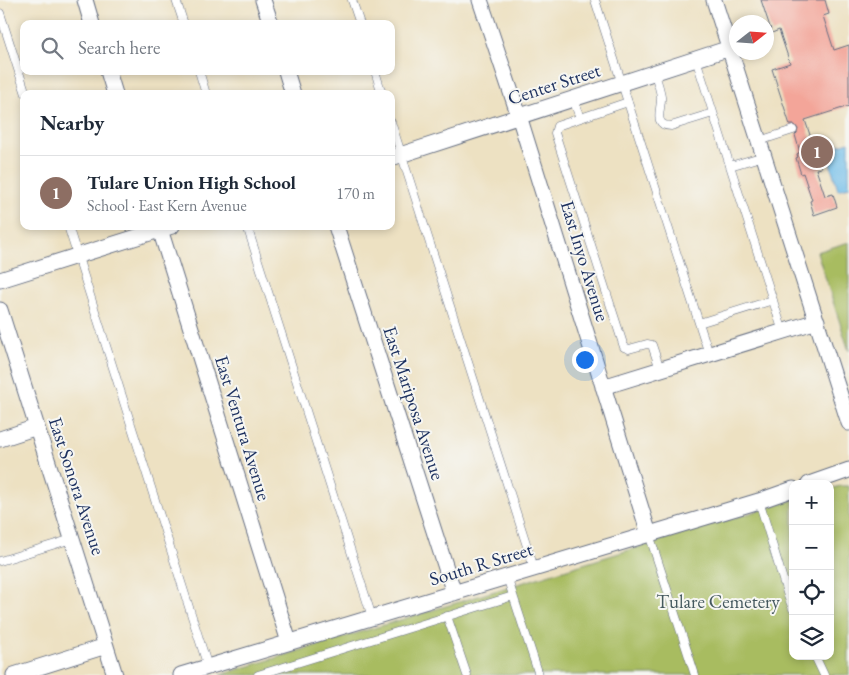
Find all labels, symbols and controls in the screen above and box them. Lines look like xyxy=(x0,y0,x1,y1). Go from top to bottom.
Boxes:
north arrow xyxy=(729,15,774,60)
search box xyxy=(20,20,395,75)
icon: search xyxy=(38,34,66,62)
text: Search here xyxy=(78,35,160,60)
street label: Center Street xyxy=(504,57,604,111)
text: Nearby xyxy=(40,109,104,136)
pin: 1 xyxy=(801,133,833,171)
text: Tulare Union High School xyxy=(87,170,296,195)
text: 1 xyxy=(52,183,60,204)
text: 170 m xyxy=(336,183,375,204)
text: School · East Kern Avenue xyxy=(87,195,247,216)
street label: East Inyo Avenue xyxy=(555,198,615,324)
street label: East Mariposa Avenue xyxy=(377,323,451,483)
your location xyxy=(572,347,598,373)
street label: East Ventura Avenue xyxy=(209,352,277,504)
street label: East Sonora Avenue xyxy=(43,414,111,558)
map controls xyxy=(789,480,834,660)
button: + xyxy=(789,480,834,525)
button: − xyxy=(789,525,834,570)
street label: South R Street xyxy=(426,536,536,592)
button: locate xyxy=(789,570,834,615)
park label: Tulare Cemetery xyxy=(656,589,780,614)
button: layers xyxy=(789,615,834,660)

